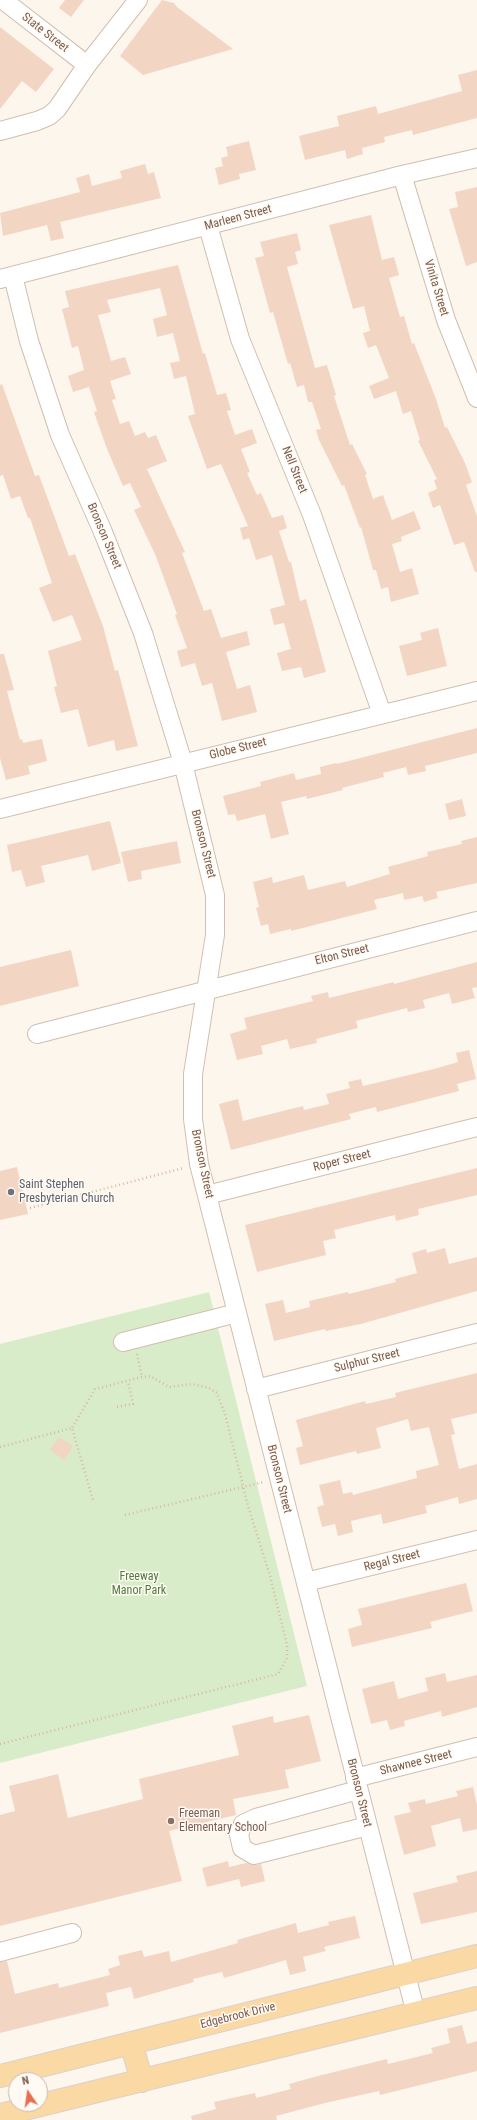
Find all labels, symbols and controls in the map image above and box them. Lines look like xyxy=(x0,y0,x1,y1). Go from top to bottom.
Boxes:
street label: State Street xyxy=(19,10,71,56)
street label: Marleen Street xyxy=(203,202,273,234)
street label: Vinita Street xyxy=(421,258,451,318)
street label: Nell Street xyxy=(278,444,310,496)
street label: Bronson Street xyxy=(84,501,124,571)
street label: Globe Street xyxy=(208,735,268,763)
street label: Bronson Street xyxy=(188,808,218,880)
street label: Elton Street xyxy=(314,941,370,969)
street label: Bronson Street xyxy=(188,1128,216,1200)
street label: Roper Street xyxy=(312,1147,372,1175)
place label: Saint Stephen Presbyterian Church xyxy=(19,1178,114,1206)
marker: Saint Stephen Presbyterian Church xyxy=(6,1187,16,1197)
street label: Sulphur Street xyxy=(333,1346,401,1376)
street label: Bronson Street xyxy=(264,1443,294,1515)
street label: Regal Street xyxy=(362,1547,422,1575)
park label: Freeway Manor Park xyxy=(112,1570,166,1598)
street label: Shawnee Street xyxy=(379,1747,453,1779)
street label: Bronson Street xyxy=(344,1757,374,1829)
place label: Freeman Elementary School xyxy=(179,1807,267,1835)
marker: Freeman Elementary School xyxy=(166,1816,176,1826)
street label: Edgebrook Drive xyxy=(199,2000,277,2032)
north arrow xyxy=(8,2072,48,2112)
text: N xyxy=(21,2074,30,2088)

